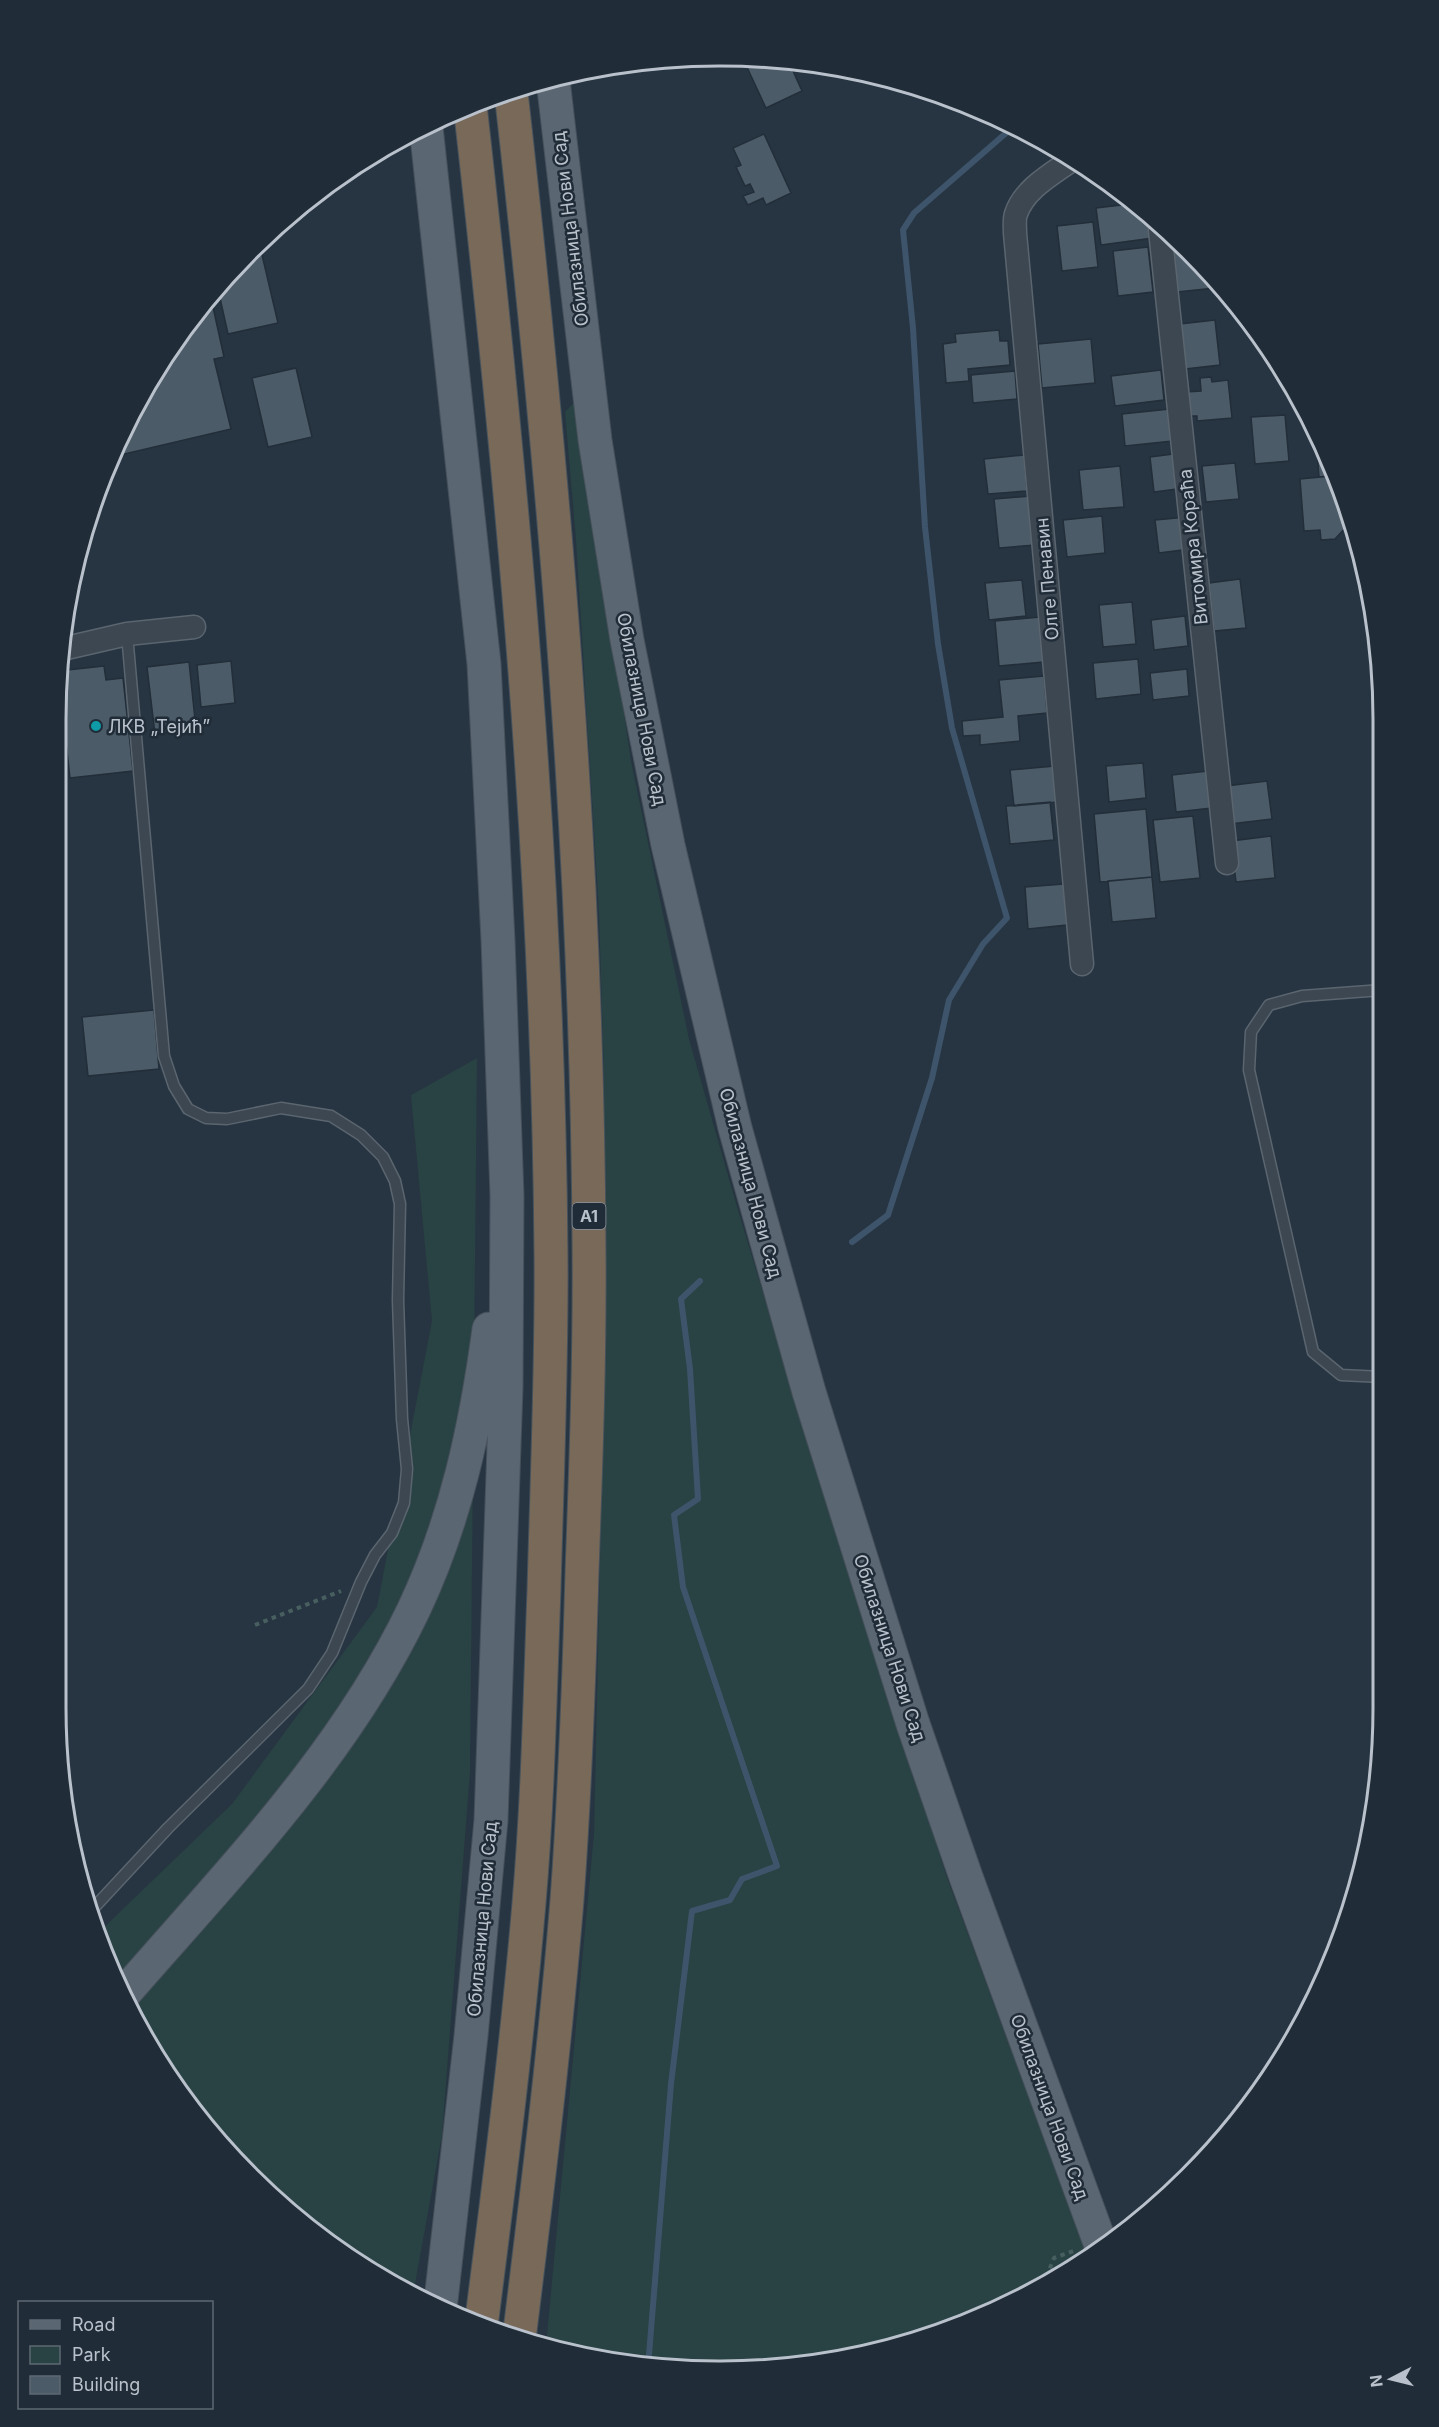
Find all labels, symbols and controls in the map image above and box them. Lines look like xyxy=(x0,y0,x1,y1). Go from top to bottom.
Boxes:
street label: Обилазница Нови Сад xyxy=(548,130,592,328)
street label: Витомира Кораћа xyxy=(1174,468,1212,626)
street label: Олге Пенавин xyxy=(1031,517,1063,641)
street label: Обилазница Нови Сад xyxy=(613,611,671,807)
place label: ЛКВ „Тејић” xyxy=(108,716,210,737)
marker: ЛКВ „Тејић” xyxy=(89,719,103,733)
street label: Обилазница Нови Сад xyxy=(715,1086,787,1280)
road number: A1 xyxy=(572,1203,606,1229)
street label: Обилазница Нови Сад xyxy=(850,1551,930,1745)
street label: Обилазница Нови Сад xyxy=(463,1820,501,2018)
street label: Обилазница Нови Сад xyxy=(1007,2011,1093,2203)
legend xyxy=(18,2301,213,2409)
text: Road xyxy=(72,2314,115,2335)
text: Park xyxy=(72,2344,111,2365)
north arrow xyxy=(1361,2349,1421,2409)
text: Building xyxy=(72,2374,140,2395)
text: N xyxy=(1365,2374,1387,2388)

